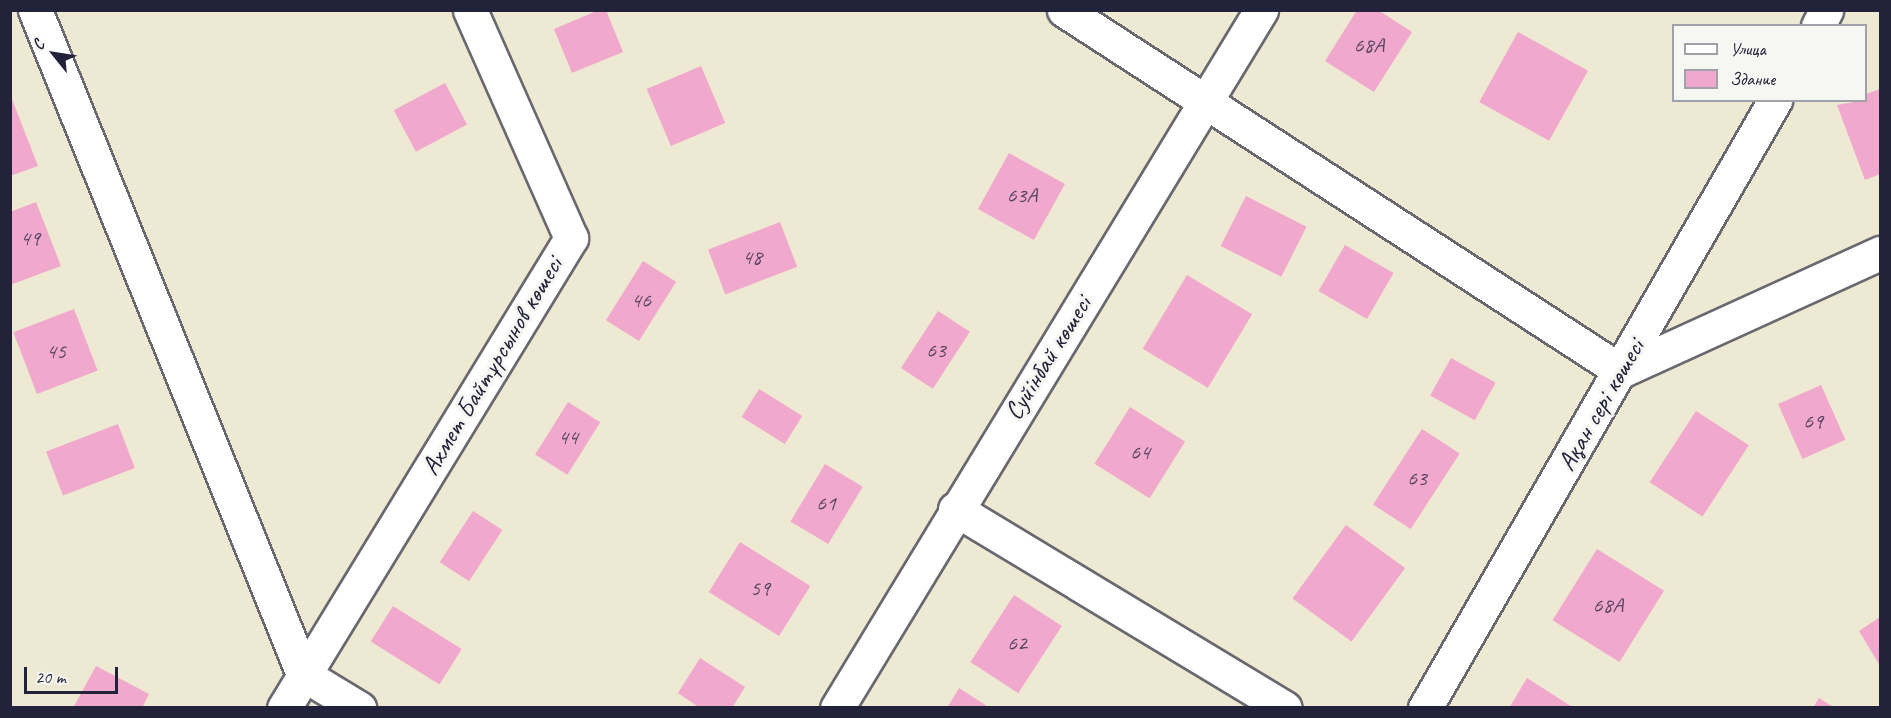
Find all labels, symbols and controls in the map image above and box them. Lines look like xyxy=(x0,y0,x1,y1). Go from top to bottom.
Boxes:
north arrow xyxy=(24,24,84,84)
legend xyxy=(1672,24,1867,102)
house number: 68А xyxy=(1354,33,1384,59)
text: С xyxy=(28,37,49,53)
text: Улица xyxy=(1730,38,1766,60)
text: Здание xyxy=(1730,68,1775,90)
house number: 63А xyxy=(1007,183,1037,209)
house number: 49 xyxy=(20,226,40,252)
house number: 48 xyxy=(742,245,762,271)
street label: Ахмет Байтұрсынов көшесі xyxy=(414,251,570,481)
house number: 46 xyxy=(631,288,651,314)
street label: Суйінбай көшесі xyxy=(998,290,1098,426)
street label: Ақан сері көшесі xyxy=(1551,334,1651,476)
house number: 63 xyxy=(926,338,946,364)
house number: 45 xyxy=(46,339,66,365)
house number: 69 xyxy=(1803,409,1823,435)
house number: 44 xyxy=(558,425,578,451)
house number: 64 xyxy=(1130,440,1150,466)
house number: 63 xyxy=(1407,466,1427,492)
house number: 61 xyxy=(816,491,836,517)
house number: 59 xyxy=(750,576,770,602)
house number: 68А xyxy=(1593,593,1623,619)
house number: 62 xyxy=(1007,631,1027,657)
scale bar xyxy=(27,655,122,693)
text: 20 m xyxy=(35,666,66,688)

